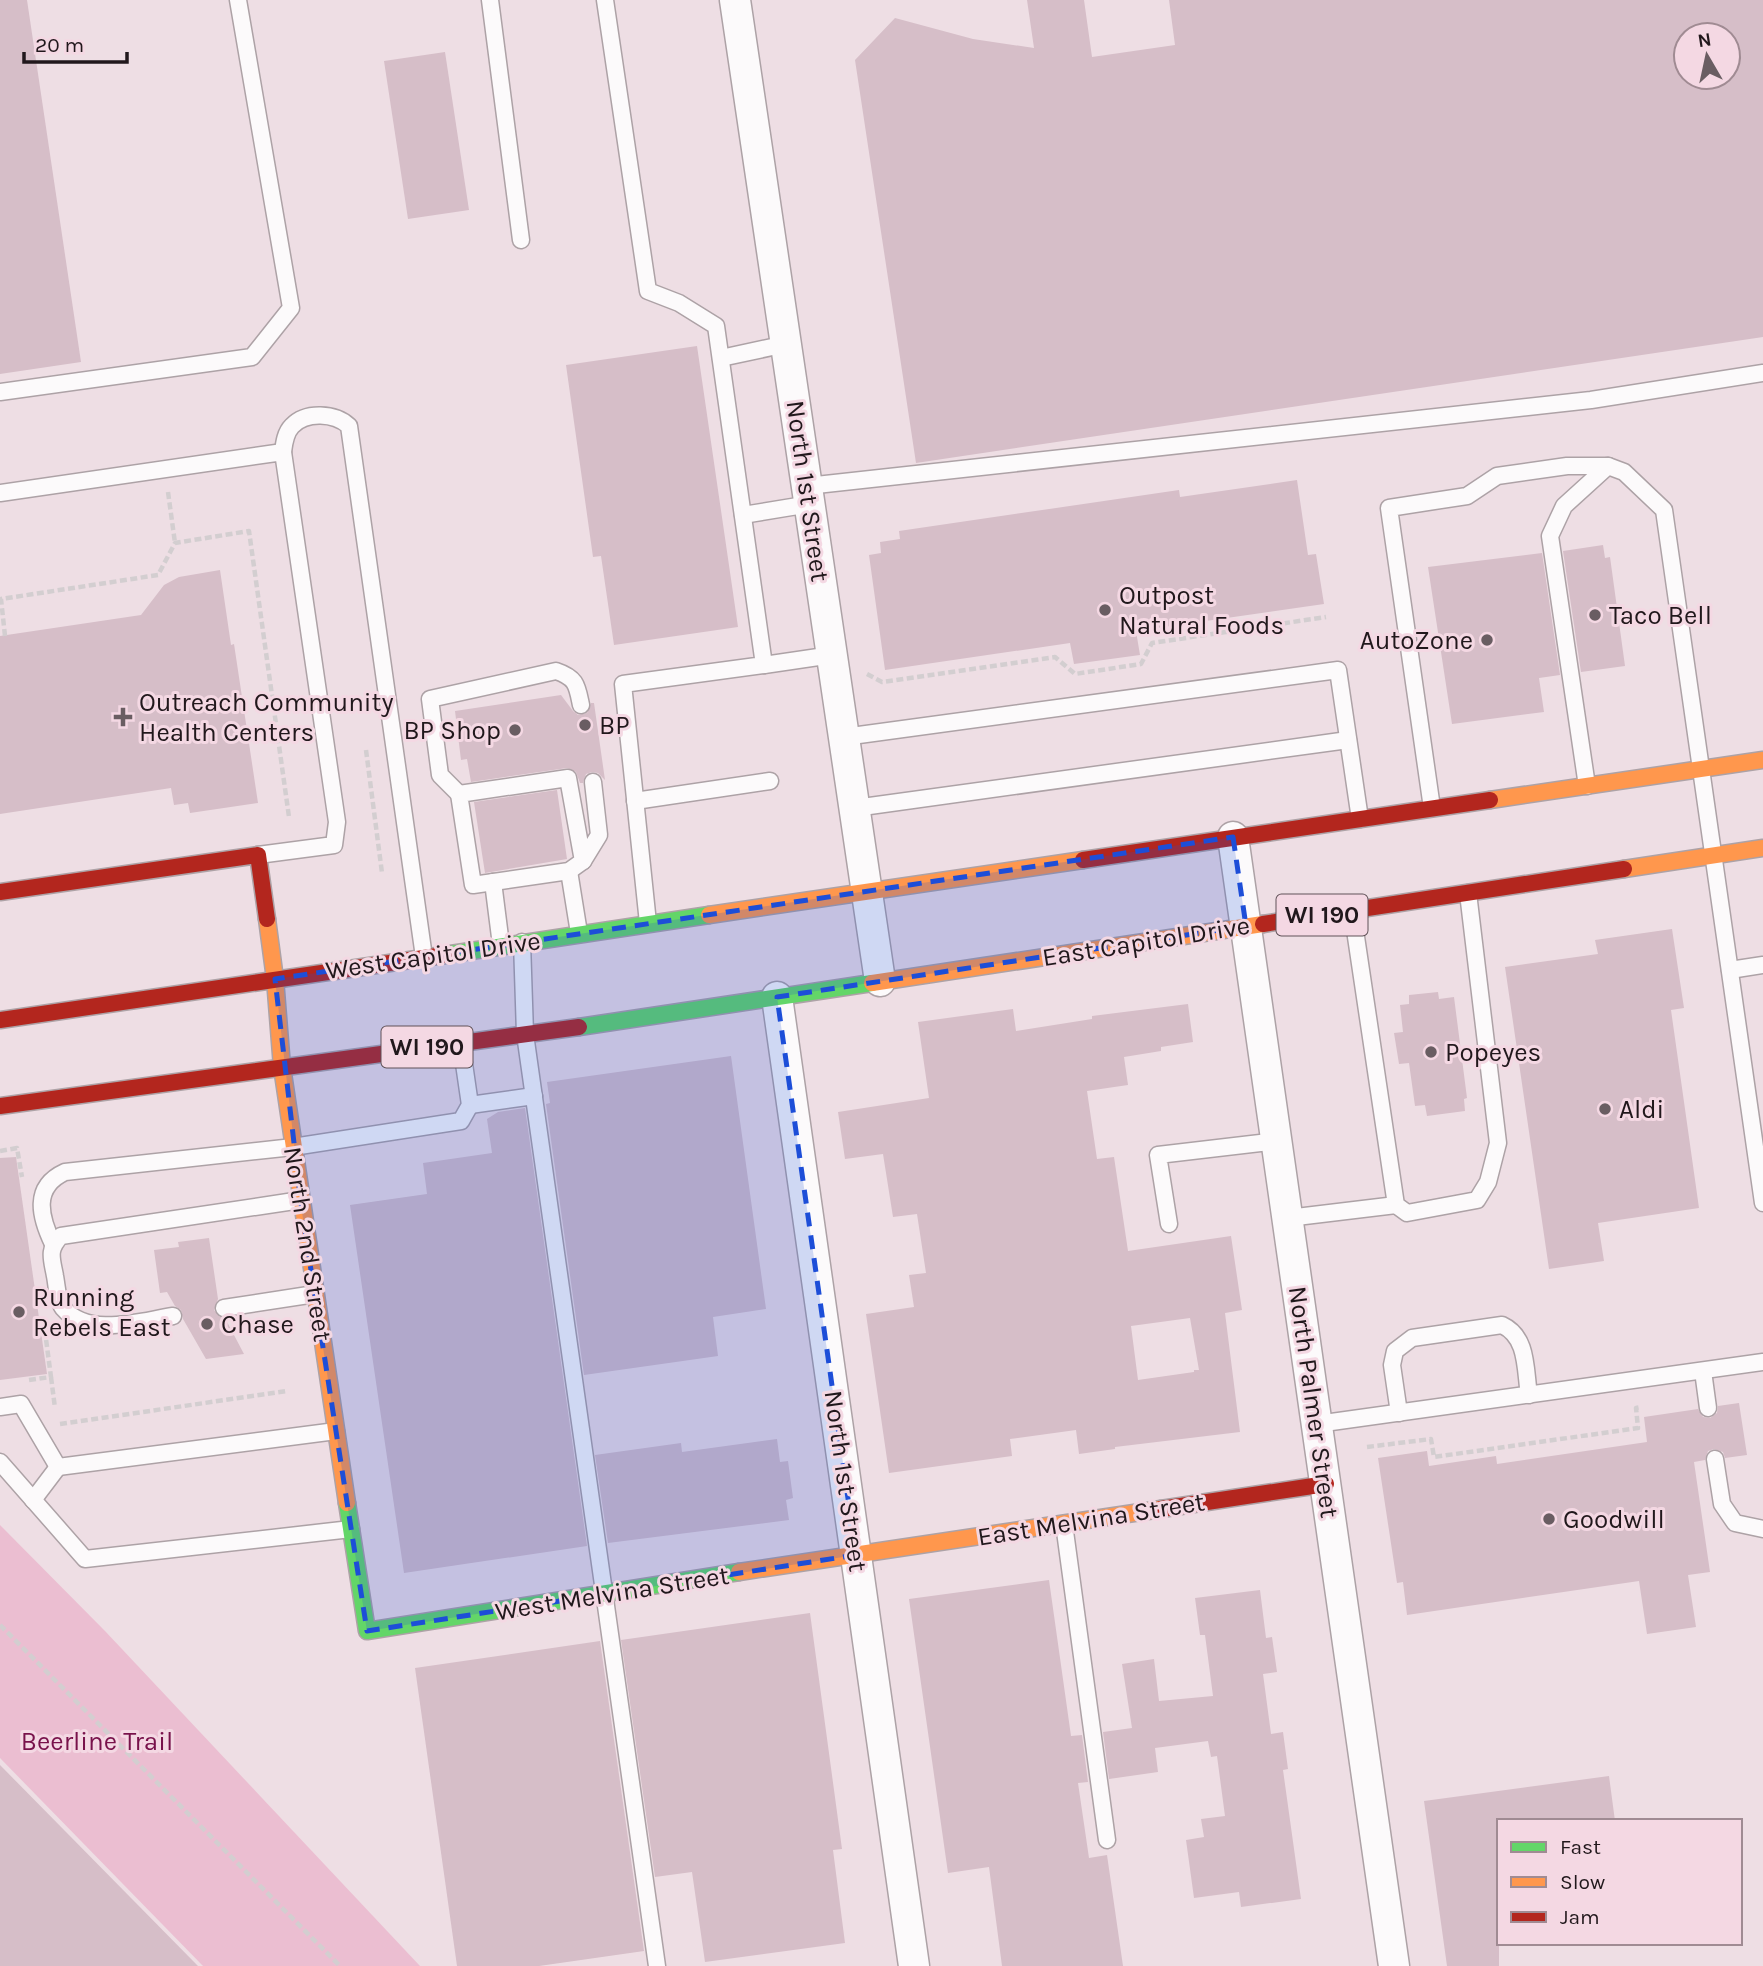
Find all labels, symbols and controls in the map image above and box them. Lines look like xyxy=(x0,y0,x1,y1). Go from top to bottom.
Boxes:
scale bar xyxy=(24,21,128,65)
north arrow xyxy=(1672,21,1742,91)
text: N xyxy=(1696,28,1713,52)
text: 20 m xyxy=(35,33,84,57)
street label: North 1st Street xyxy=(779,398,836,584)
place label: Outpost Natural Foods xyxy=(1119,580,1284,641)
place label: Taco Bell xyxy=(1609,600,1712,631)
marker: Outpost Natural Foods xyxy=(1097,602,1113,618)
marker: Taco Bell xyxy=(1587,607,1603,623)
place label: AutoZone xyxy=(1360,625,1473,656)
marker: AutoZone xyxy=(1479,632,1495,648)
place label: Outreach Community Health Centers xyxy=(139,687,394,748)
marker: Outreach Community Health Centers xyxy=(113,707,133,727)
place label: BP xyxy=(599,710,630,741)
place label: BP Shop xyxy=(403,715,501,746)
marker: BP xyxy=(577,717,593,733)
marker: BP Shop xyxy=(507,722,523,738)
road number: WI 190 xyxy=(1276,894,1368,936)
street label: East Capitol Drive xyxy=(1040,910,1252,973)
street label: West Capitol Drive xyxy=(324,925,543,986)
road number: WI 190 xyxy=(382,1027,472,1068)
place label: Popeyes xyxy=(1445,1037,1541,1068)
marker: Popeyes xyxy=(1423,1044,1439,1060)
place label: Aldi xyxy=(1619,1094,1664,1125)
marker: Aldi xyxy=(1597,1101,1613,1117)
street label: North 2nd Street xyxy=(277,1144,338,1344)
place label: Running Rebels East xyxy=(33,1282,171,1343)
street label: North Palmer Street xyxy=(1282,1284,1345,1520)
marker: Running Rebels East xyxy=(11,1304,27,1320)
place label: Chase xyxy=(221,1309,294,1340)
marker: Chase xyxy=(199,1316,215,1332)
street label: North 1st Street xyxy=(817,1388,874,1574)
street label: East Melvina Street xyxy=(975,1486,1207,1553)
place label: Goodwill xyxy=(1563,1504,1665,1535)
marker: Goodwill xyxy=(1541,1511,1557,1527)
street label: West Melvina Street xyxy=(493,1560,731,1627)
park label: Beerline Trail xyxy=(21,1726,173,1757)
legend xyxy=(1497,1819,1742,1945)
text: Fast xyxy=(1560,1835,1601,1859)
text: Slow xyxy=(1560,1870,1605,1894)
text: Jam xyxy=(1560,1905,1600,1929)

